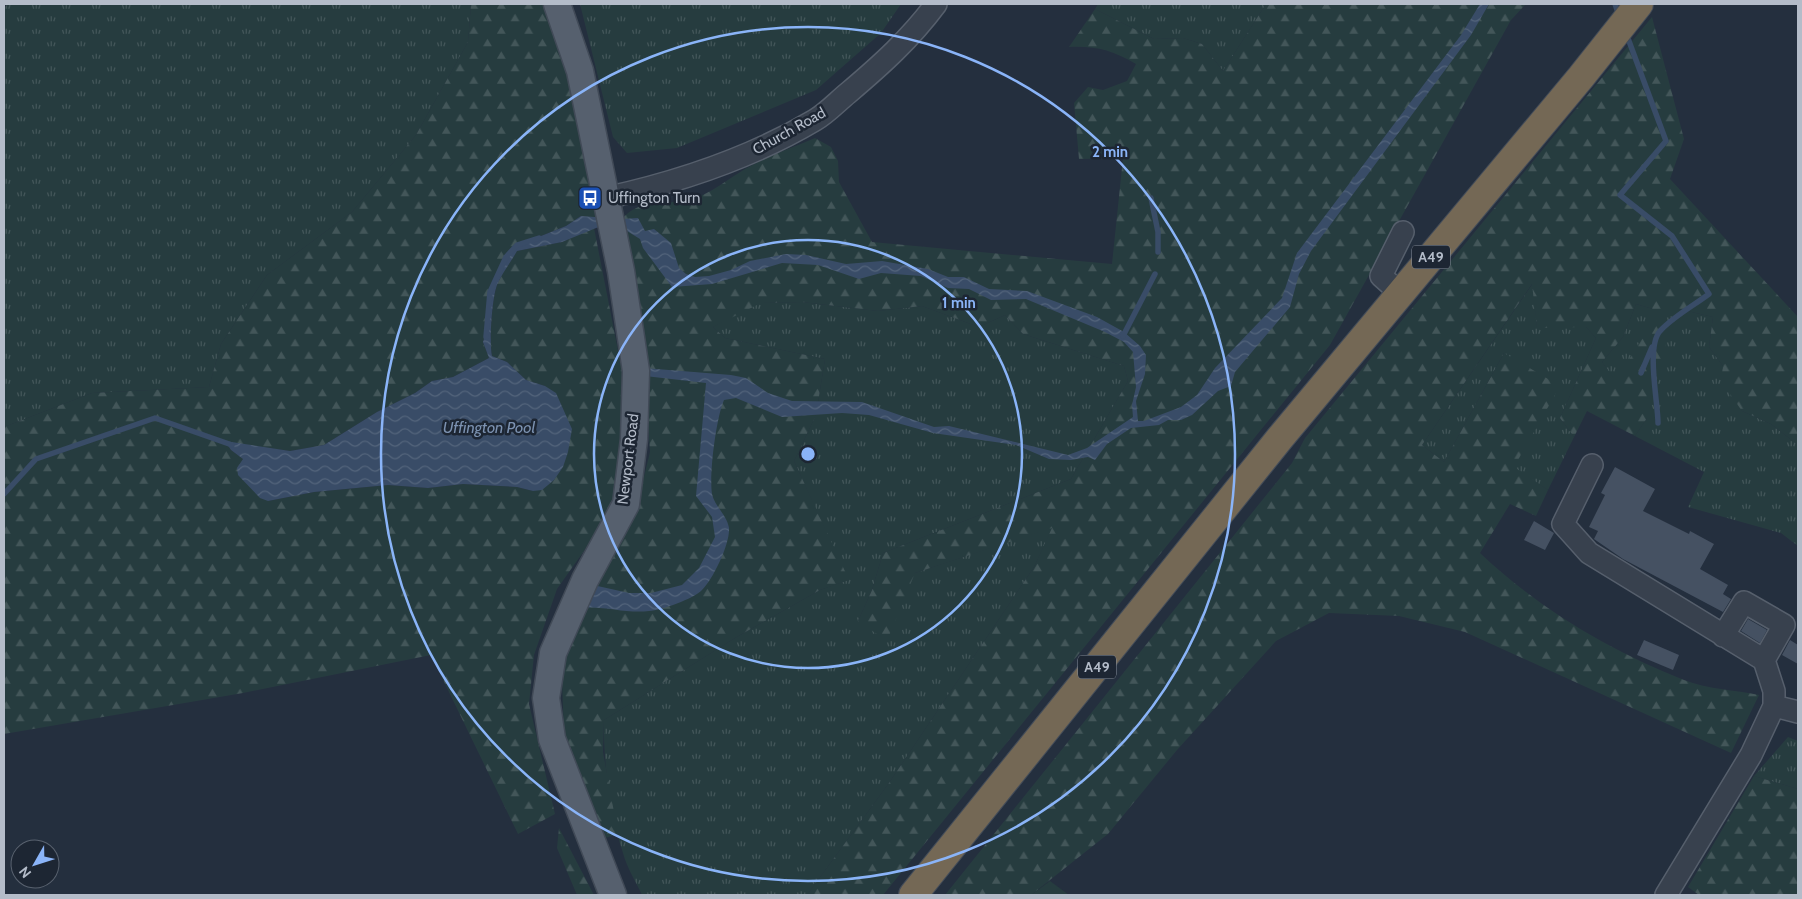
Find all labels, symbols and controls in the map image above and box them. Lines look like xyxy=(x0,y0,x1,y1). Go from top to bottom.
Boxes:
street label: Church Road xyxy=(749,104,829,158)
text: 2 min xyxy=(1092,143,1128,161)
bus stop icon: Uffington Turn xyxy=(577,185,603,211)
place label: Uffington Turn xyxy=(608,189,700,207)
road number: A49 xyxy=(1412,246,1450,268)
text: 1 min xyxy=(942,294,976,312)
street label: Newport Road xyxy=(614,413,642,505)
water label: Uffington Pool xyxy=(443,418,536,437)
centre of rings xyxy=(799,445,817,463)
road number: A49 xyxy=(1078,656,1116,679)
north arrow xyxy=(10,839,60,889)
text: N xyxy=(15,863,35,882)

